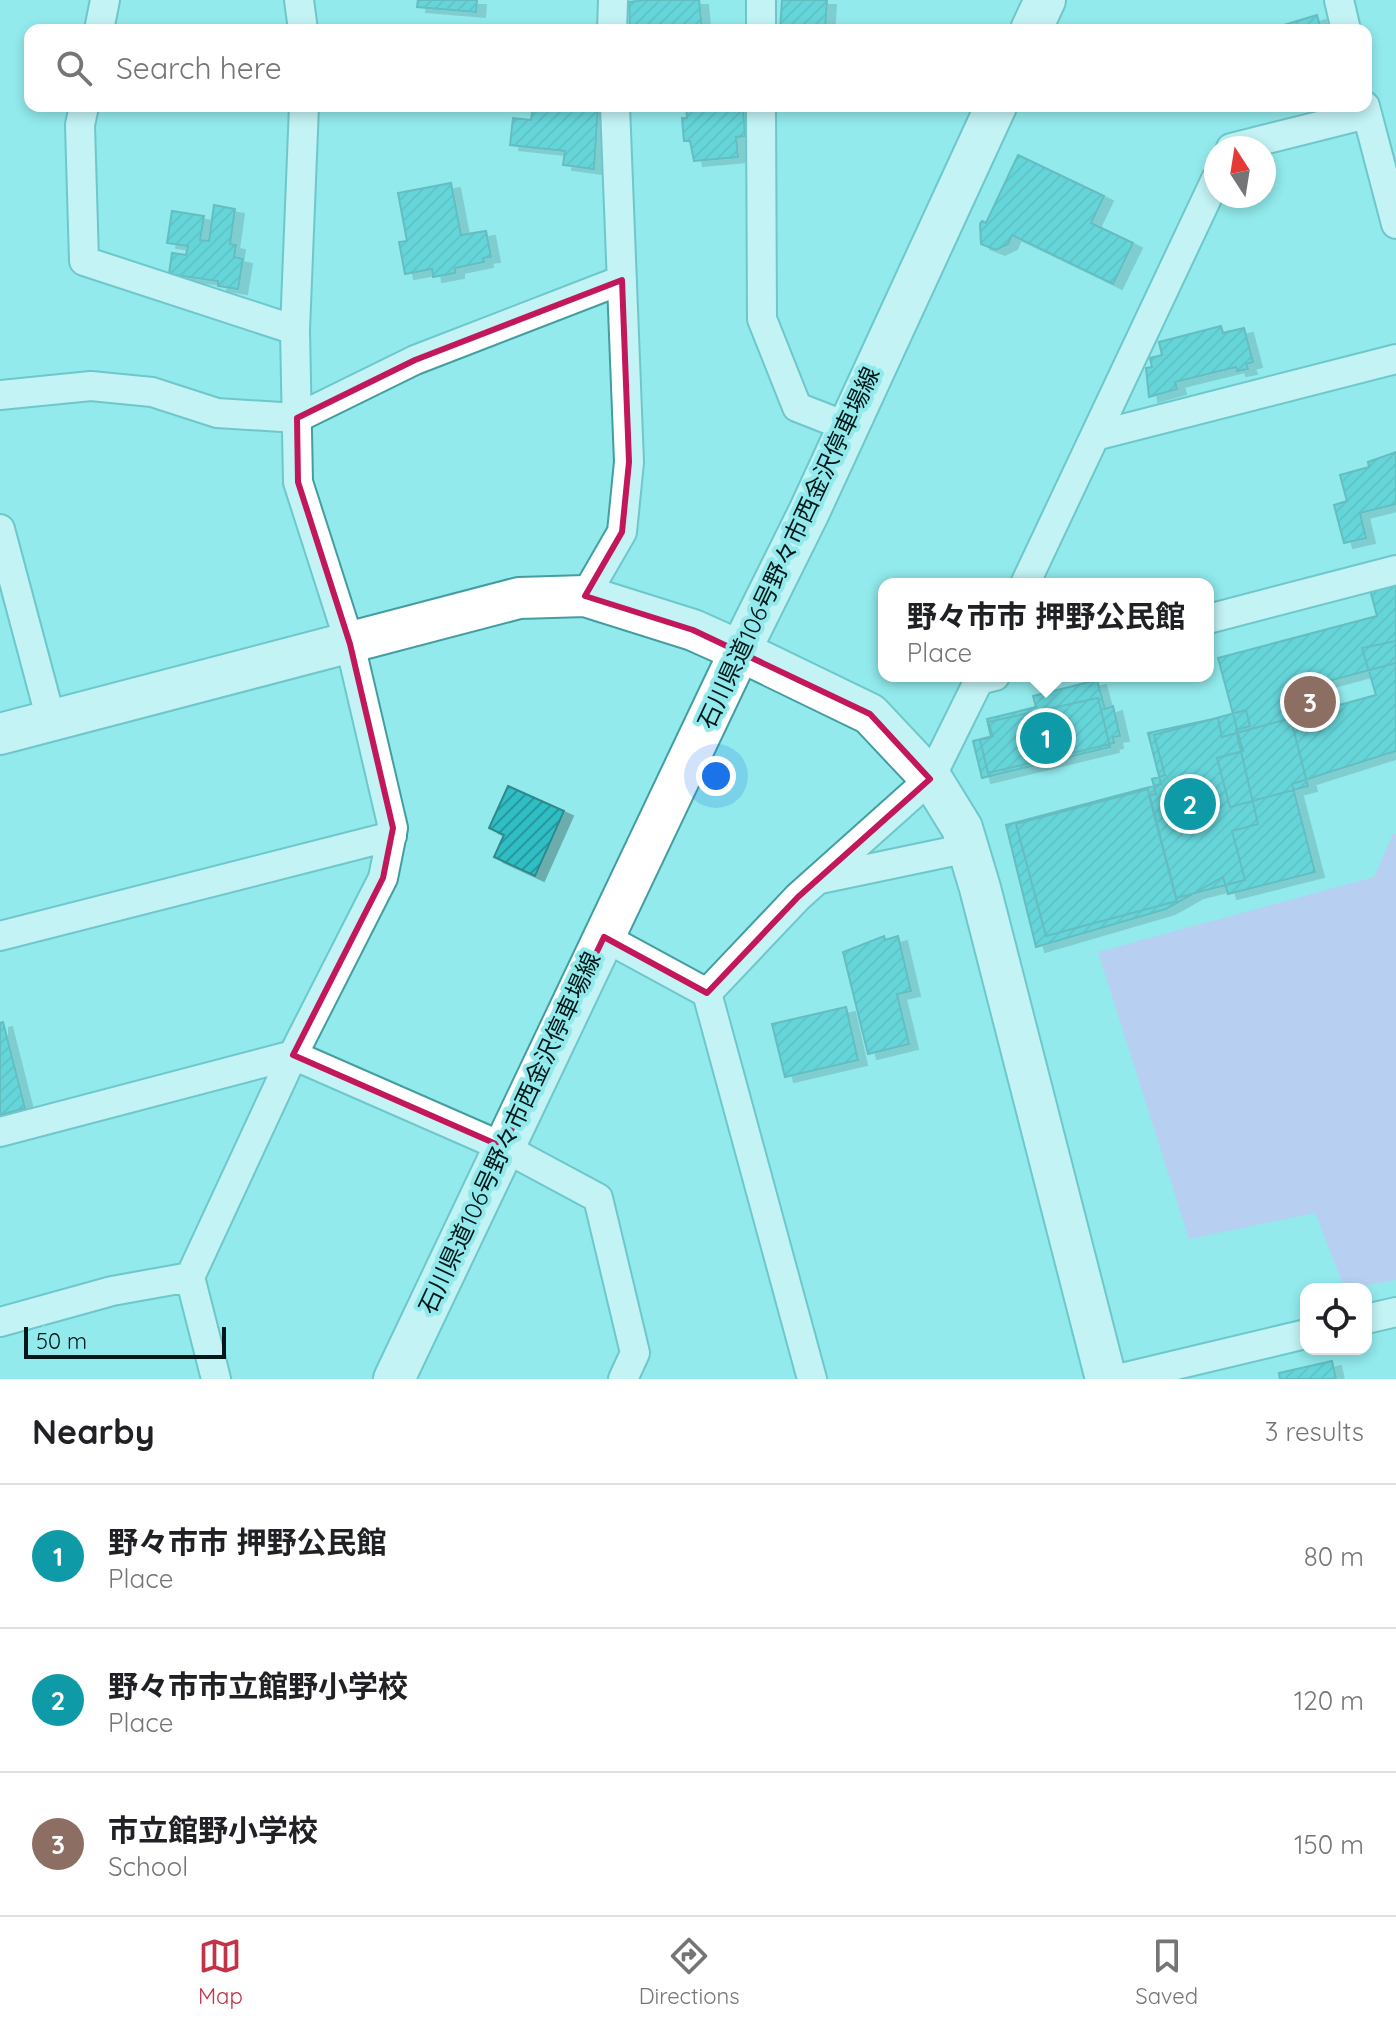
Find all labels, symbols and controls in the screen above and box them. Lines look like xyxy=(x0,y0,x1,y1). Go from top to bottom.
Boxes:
search box xyxy=(24,24,1372,112)
icon: search xyxy=(52,46,96,90)
text: Search here xyxy=(116,49,282,87)
north arrow xyxy=(1204,136,1276,208)
street label: 石川県道106号野々市西金沢停車場線 xyxy=(691,362,885,733)
popup xyxy=(878,578,1214,682)
text: 野々市市 押野公民館 xyxy=(907,597,1185,635)
text: Place xyxy=(907,636,972,669)
pin: 3 xyxy=(1284,672,1336,732)
pin: 1 xyxy=(1020,708,1072,768)
your location xyxy=(696,756,736,796)
pin: 2 xyxy=(1164,774,1216,834)
street label: 石川県道106号野々市西金沢停車場線 xyxy=(412,947,606,1318)
map controls xyxy=(1300,1283,1372,1355)
button: locate xyxy=(1300,1283,1372,1355)
scale bar xyxy=(24,1323,226,1359)
text: 50 m xyxy=(36,1327,87,1355)
text: Nearby xyxy=(32,1410,155,1453)
text: 3 results xyxy=(1265,1415,1364,1448)
text: 野々市市 押野公民館 xyxy=(108,1523,386,1561)
text: 1 xyxy=(53,1540,63,1573)
text: 80 m xyxy=(1304,1540,1364,1573)
text: Place xyxy=(108,1562,173,1595)
text: 野々市市立館野小学校 xyxy=(108,1667,408,1705)
text: 2 xyxy=(51,1684,65,1717)
text: 120 m xyxy=(1294,1684,1364,1717)
text: Place xyxy=(108,1706,173,1739)
text: 市立館野小学校 xyxy=(108,1811,318,1849)
text: 3 xyxy=(51,1828,65,1861)
text: 150 m xyxy=(1294,1828,1364,1861)
text: School xyxy=(108,1850,188,1883)
tab: Map xyxy=(198,1934,243,2010)
tab: Directions xyxy=(639,1934,739,2010)
tab: Saved xyxy=(1135,1934,1198,2010)

